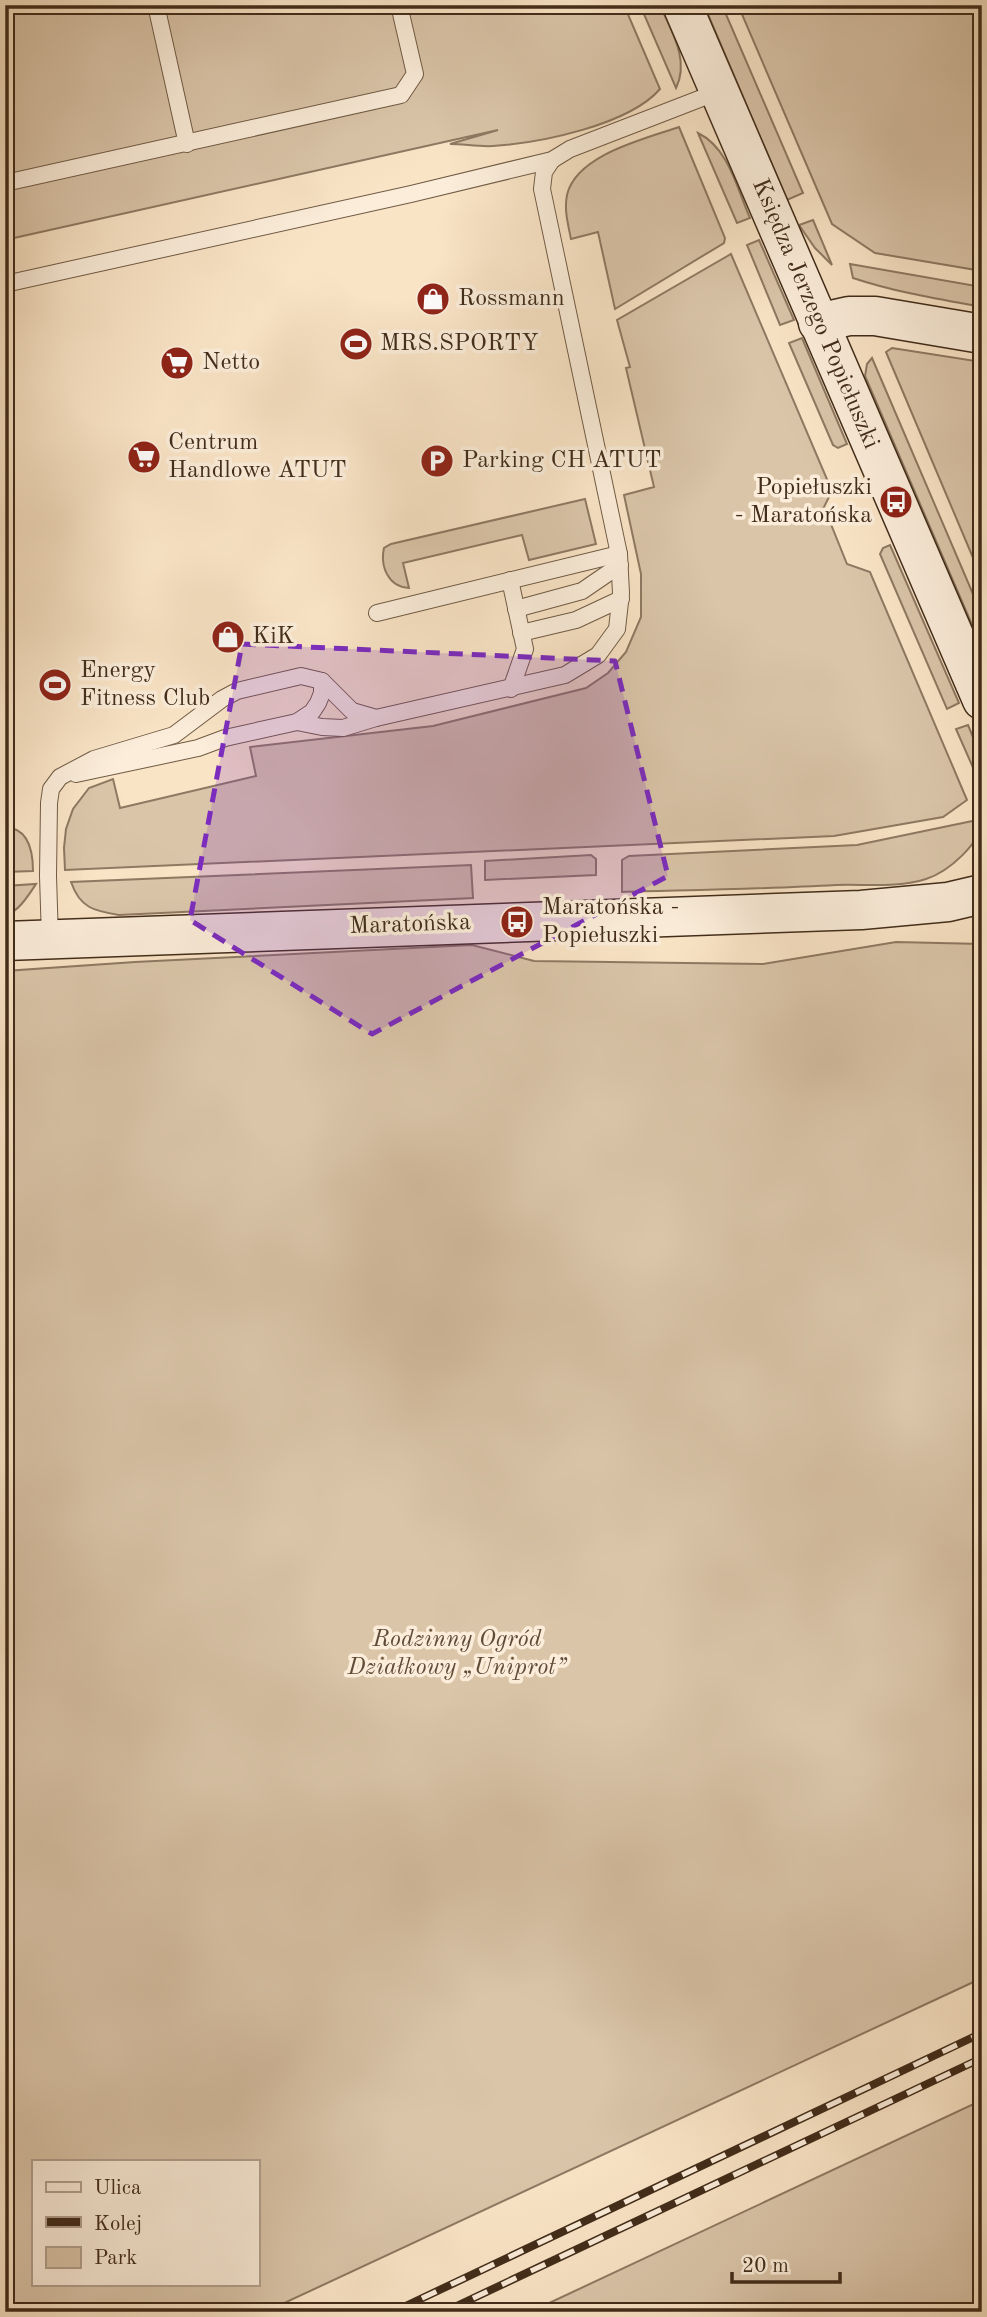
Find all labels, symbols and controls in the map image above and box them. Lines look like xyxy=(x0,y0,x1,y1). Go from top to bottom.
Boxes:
street label: Księdza Jerzego Popiełuszki xyxy=(747,175,883,453)
shop icon: Rossmann xyxy=(414,280,452,318)
place label: Rossmann xyxy=(458,287,565,311)
sports icon: MRS.SPORTY xyxy=(337,325,375,363)
place label: MRS.SPORTY xyxy=(380,332,539,356)
supermarket icon: Netto xyxy=(158,344,196,382)
place label: Netto xyxy=(202,351,260,375)
place label: Centrum Handlowe ATUT xyxy=(168,431,347,483)
supermarket icon: Centrum Handlowe ATUT xyxy=(125,438,163,476)
parking icon: Parking CH ATUT xyxy=(418,442,456,480)
place label: Parking CH ATUT xyxy=(462,449,662,473)
place label: Popiełuszki - Maratońska xyxy=(735,476,872,528)
bus stop icon: Popiełuszki - Maratońska xyxy=(877,483,915,521)
shop icon: KiK xyxy=(209,618,247,656)
place label: KiK xyxy=(252,625,295,649)
place label: Energy Fitness Club xyxy=(80,659,210,711)
sports icon: Energy Fitness Club xyxy=(36,666,74,704)
place label: Maratońska - Popiełuszki xyxy=(542,896,679,948)
bus stop icon: Maratońska - Popiełuszki xyxy=(498,903,536,941)
street label: Maratońska xyxy=(349,911,471,939)
park label: Rodzinny Ogród Działkowy „Uniprot” xyxy=(346,1628,568,1680)
legend xyxy=(32,2160,259,2286)
text: Ulica xyxy=(94,2178,141,2199)
text: Kolej xyxy=(94,2214,142,2235)
scale bar xyxy=(732,2240,840,2284)
text: Park xyxy=(94,2248,137,2269)
text: 20 m xyxy=(742,2256,789,2277)

